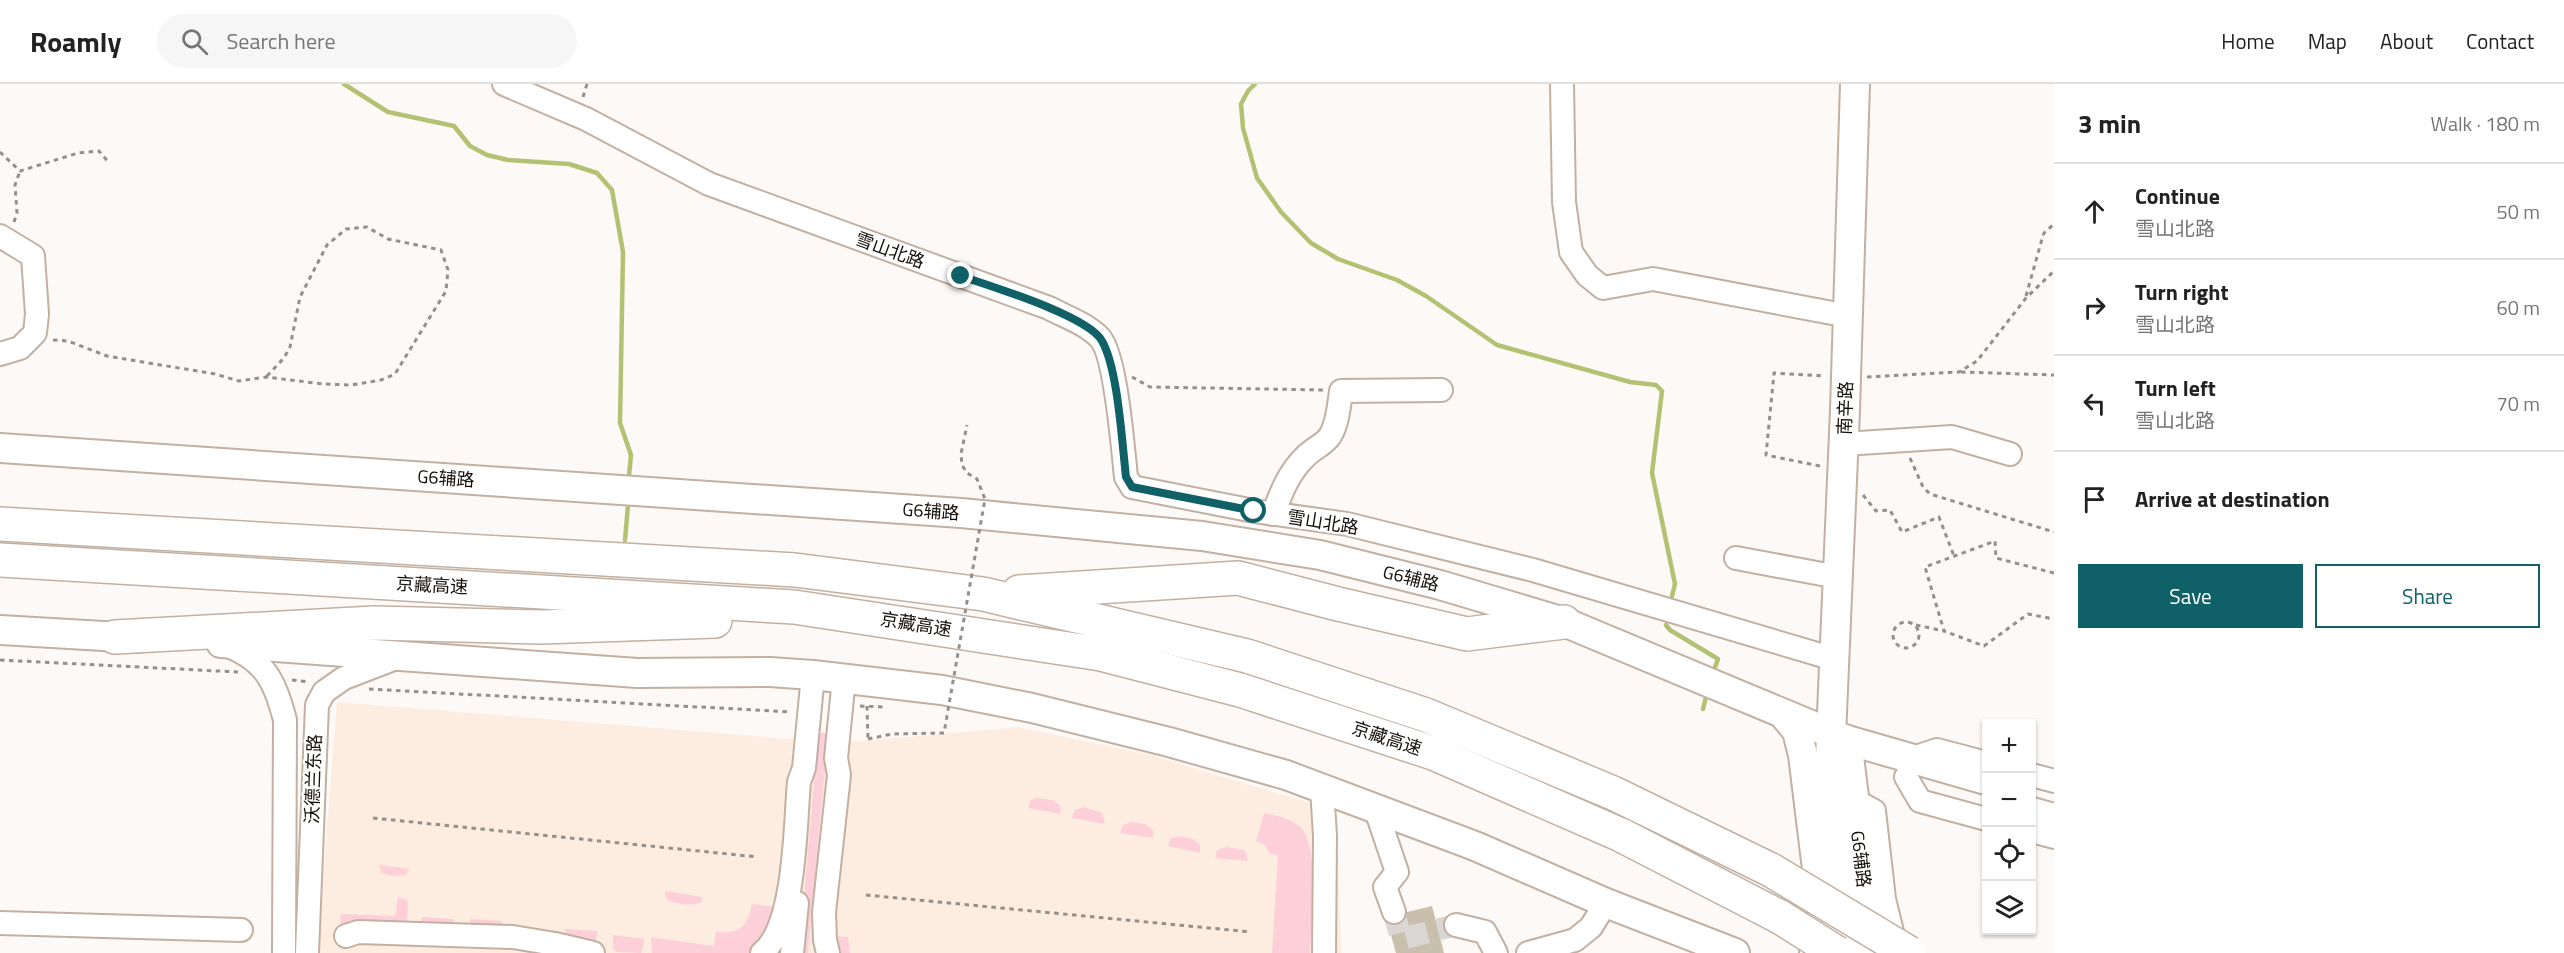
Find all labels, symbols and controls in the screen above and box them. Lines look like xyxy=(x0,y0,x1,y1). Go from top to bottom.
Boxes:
search box xyxy=(157,14,577,68)
text: Roamly xyxy=(30,20,121,63)
text: Search here xyxy=(226,24,336,58)
icon: search xyxy=(178,25,211,58)
text: Home xyxy=(2221,25,2275,57)
text: Map xyxy=(2308,25,2347,57)
text: About xyxy=(2380,25,2433,57)
text: Contact xyxy=(2466,25,2534,57)
text: 3 min xyxy=(2078,104,2141,143)
text: Walk · 180 m xyxy=(2431,108,2540,139)
text: Continue xyxy=(2135,179,2220,213)
icon: ahead xyxy=(2078,195,2111,228)
text: 50 m xyxy=(2496,196,2540,227)
text: 雪山北路 xyxy=(2135,213,2215,244)
street label: 雪山北路 xyxy=(852,225,928,275)
route end xyxy=(947,262,973,288)
text: Turn right xyxy=(2135,275,2229,309)
icon: right xyxy=(2078,291,2111,324)
text: 60 m xyxy=(2496,292,2540,323)
text: 雪山北路 xyxy=(2135,309,2215,340)
text: Turn left xyxy=(2135,371,2216,405)
street label: 南辛路 xyxy=(1831,381,1859,435)
icon: left xyxy=(2078,387,2111,420)
text: 70 m xyxy=(2496,388,2540,419)
text: 雪山北路 xyxy=(2135,405,2215,436)
street label: G6辅路 xyxy=(417,463,475,493)
text: Arrive at destination xyxy=(2135,482,2330,516)
icon: arrive xyxy=(2078,483,2111,516)
street label: G6辅路 xyxy=(902,496,960,526)
route start xyxy=(1240,497,1266,523)
street label: 雪山北路 xyxy=(1285,503,1361,541)
street label: G6辅路 xyxy=(1380,558,1442,598)
button: Save xyxy=(2078,564,2303,628)
button: Share xyxy=(2315,564,2540,628)
street label: 京藏高速 xyxy=(395,570,469,600)
street label: 京藏高速 xyxy=(878,605,954,643)
street label: 京藏高速 xyxy=(1349,714,1425,762)
map controls xyxy=(1982,719,2036,935)
button: + xyxy=(1982,719,2036,773)
street label: 沃德兰东路 xyxy=(298,734,328,824)
button: − xyxy=(1982,773,2036,827)
button: locate xyxy=(1982,827,2036,881)
street label: G6辅路 xyxy=(1844,829,1878,889)
button: layers xyxy=(1982,881,2036,935)

